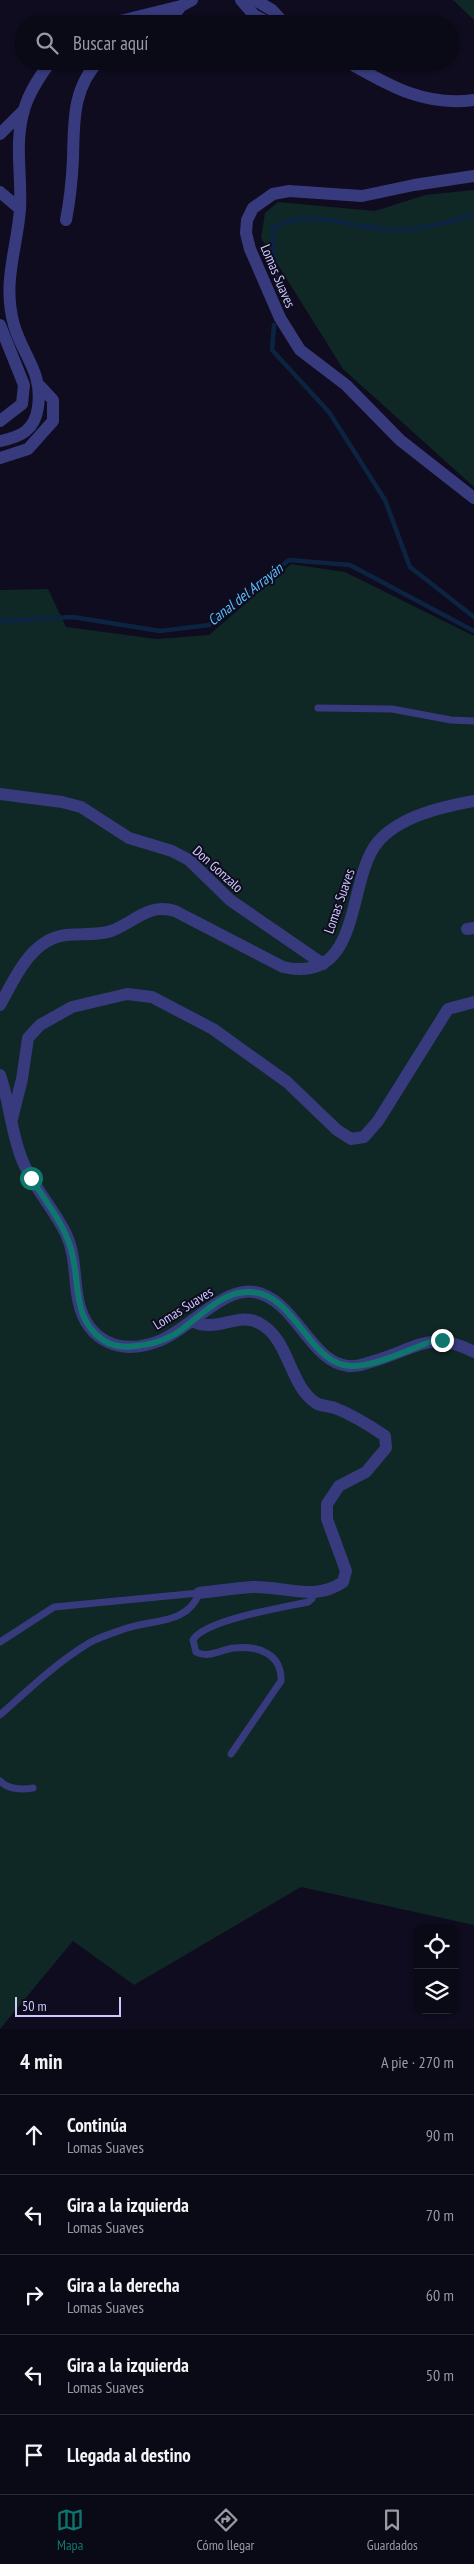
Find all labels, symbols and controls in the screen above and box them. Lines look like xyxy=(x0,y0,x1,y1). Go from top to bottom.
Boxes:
search box xyxy=(15,15,459,70)
icon: search xyxy=(33,29,61,57)
text: Buscar aquí xyxy=(73,31,148,55)
street label: Lomas Suaves xyxy=(257,242,300,311)
water label: Canal del Arrayán xyxy=(204,558,288,629)
street label: Don Gonzalo xyxy=(189,842,247,896)
street label: Lomas Suaves xyxy=(320,866,359,936)
route start xyxy=(20,1167,43,1190)
street label: Lomas Suaves xyxy=(150,1282,217,1333)
route end xyxy=(431,1329,454,1352)
map controls xyxy=(414,1924,459,2014)
button: locate xyxy=(414,1924,459,1969)
button: layers xyxy=(414,1969,459,2014)
scale bar xyxy=(15,1994,121,2017)
text: 50 m xyxy=(22,1997,47,2015)
text: 4 min xyxy=(20,2048,62,2075)
text: A pie · 270 m xyxy=(381,2052,454,2072)
text: Continúa xyxy=(67,2113,127,2137)
icon: ahead xyxy=(20,2121,48,2149)
text: 90 m xyxy=(426,2125,454,2145)
text: Lomas Suaves xyxy=(67,2137,144,2157)
text: Gira a la izquierda xyxy=(67,2193,189,2217)
icon: left xyxy=(20,2201,48,2229)
text: 70 m xyxy=(426,2205,454,2225)
text: Lomas Suaves xyxy=(67,2217,144,2237)
text: Gira a la derecha xyxy=(67,2273,180,2297)
icon: right xyxy=(20,2281,48,2309)
text: 60 m xyxy=(426,2285,454,2305)
text: Lomas Suaves xyxy=(67,2297,144,2317)
text: Gira a la izquierda xyxy=(67,2353,189,2377)
icon: left xyxy=(20,2361,48,2389)
text: 50 m xyxy=(426,2365,454,2385)
text: Lomas Suaves xyxy=(67,2377,144,2397)
icon: arrive xyxy=(20,2441,48,2469)
text: Llegada al destino xyxy=(67,2443,191,2467)
tab: Mapa xyxy=(56,2506,84,2554)
tab: Cómo llegar xyxy=(197,2506,254,2554)
tab: Guardados xyxy=(367,2506,418,2554)

